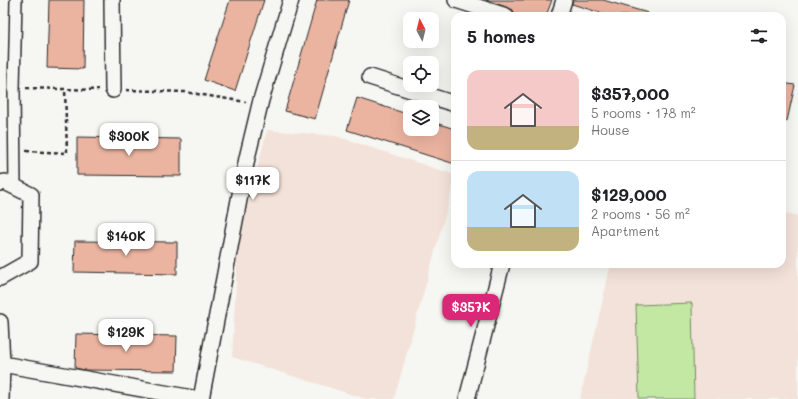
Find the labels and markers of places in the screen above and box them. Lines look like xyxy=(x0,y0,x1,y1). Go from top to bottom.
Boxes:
pin: $300K xyxy=(101,123,157,157)
pin: $117K xyxy=(225,167,281,201)
pin: $140K xyxy=(98,223,154,257)
pin: $357K xyxy=(443,294,499,328)
pin: $129K xyxy=(98,319,154,353)

